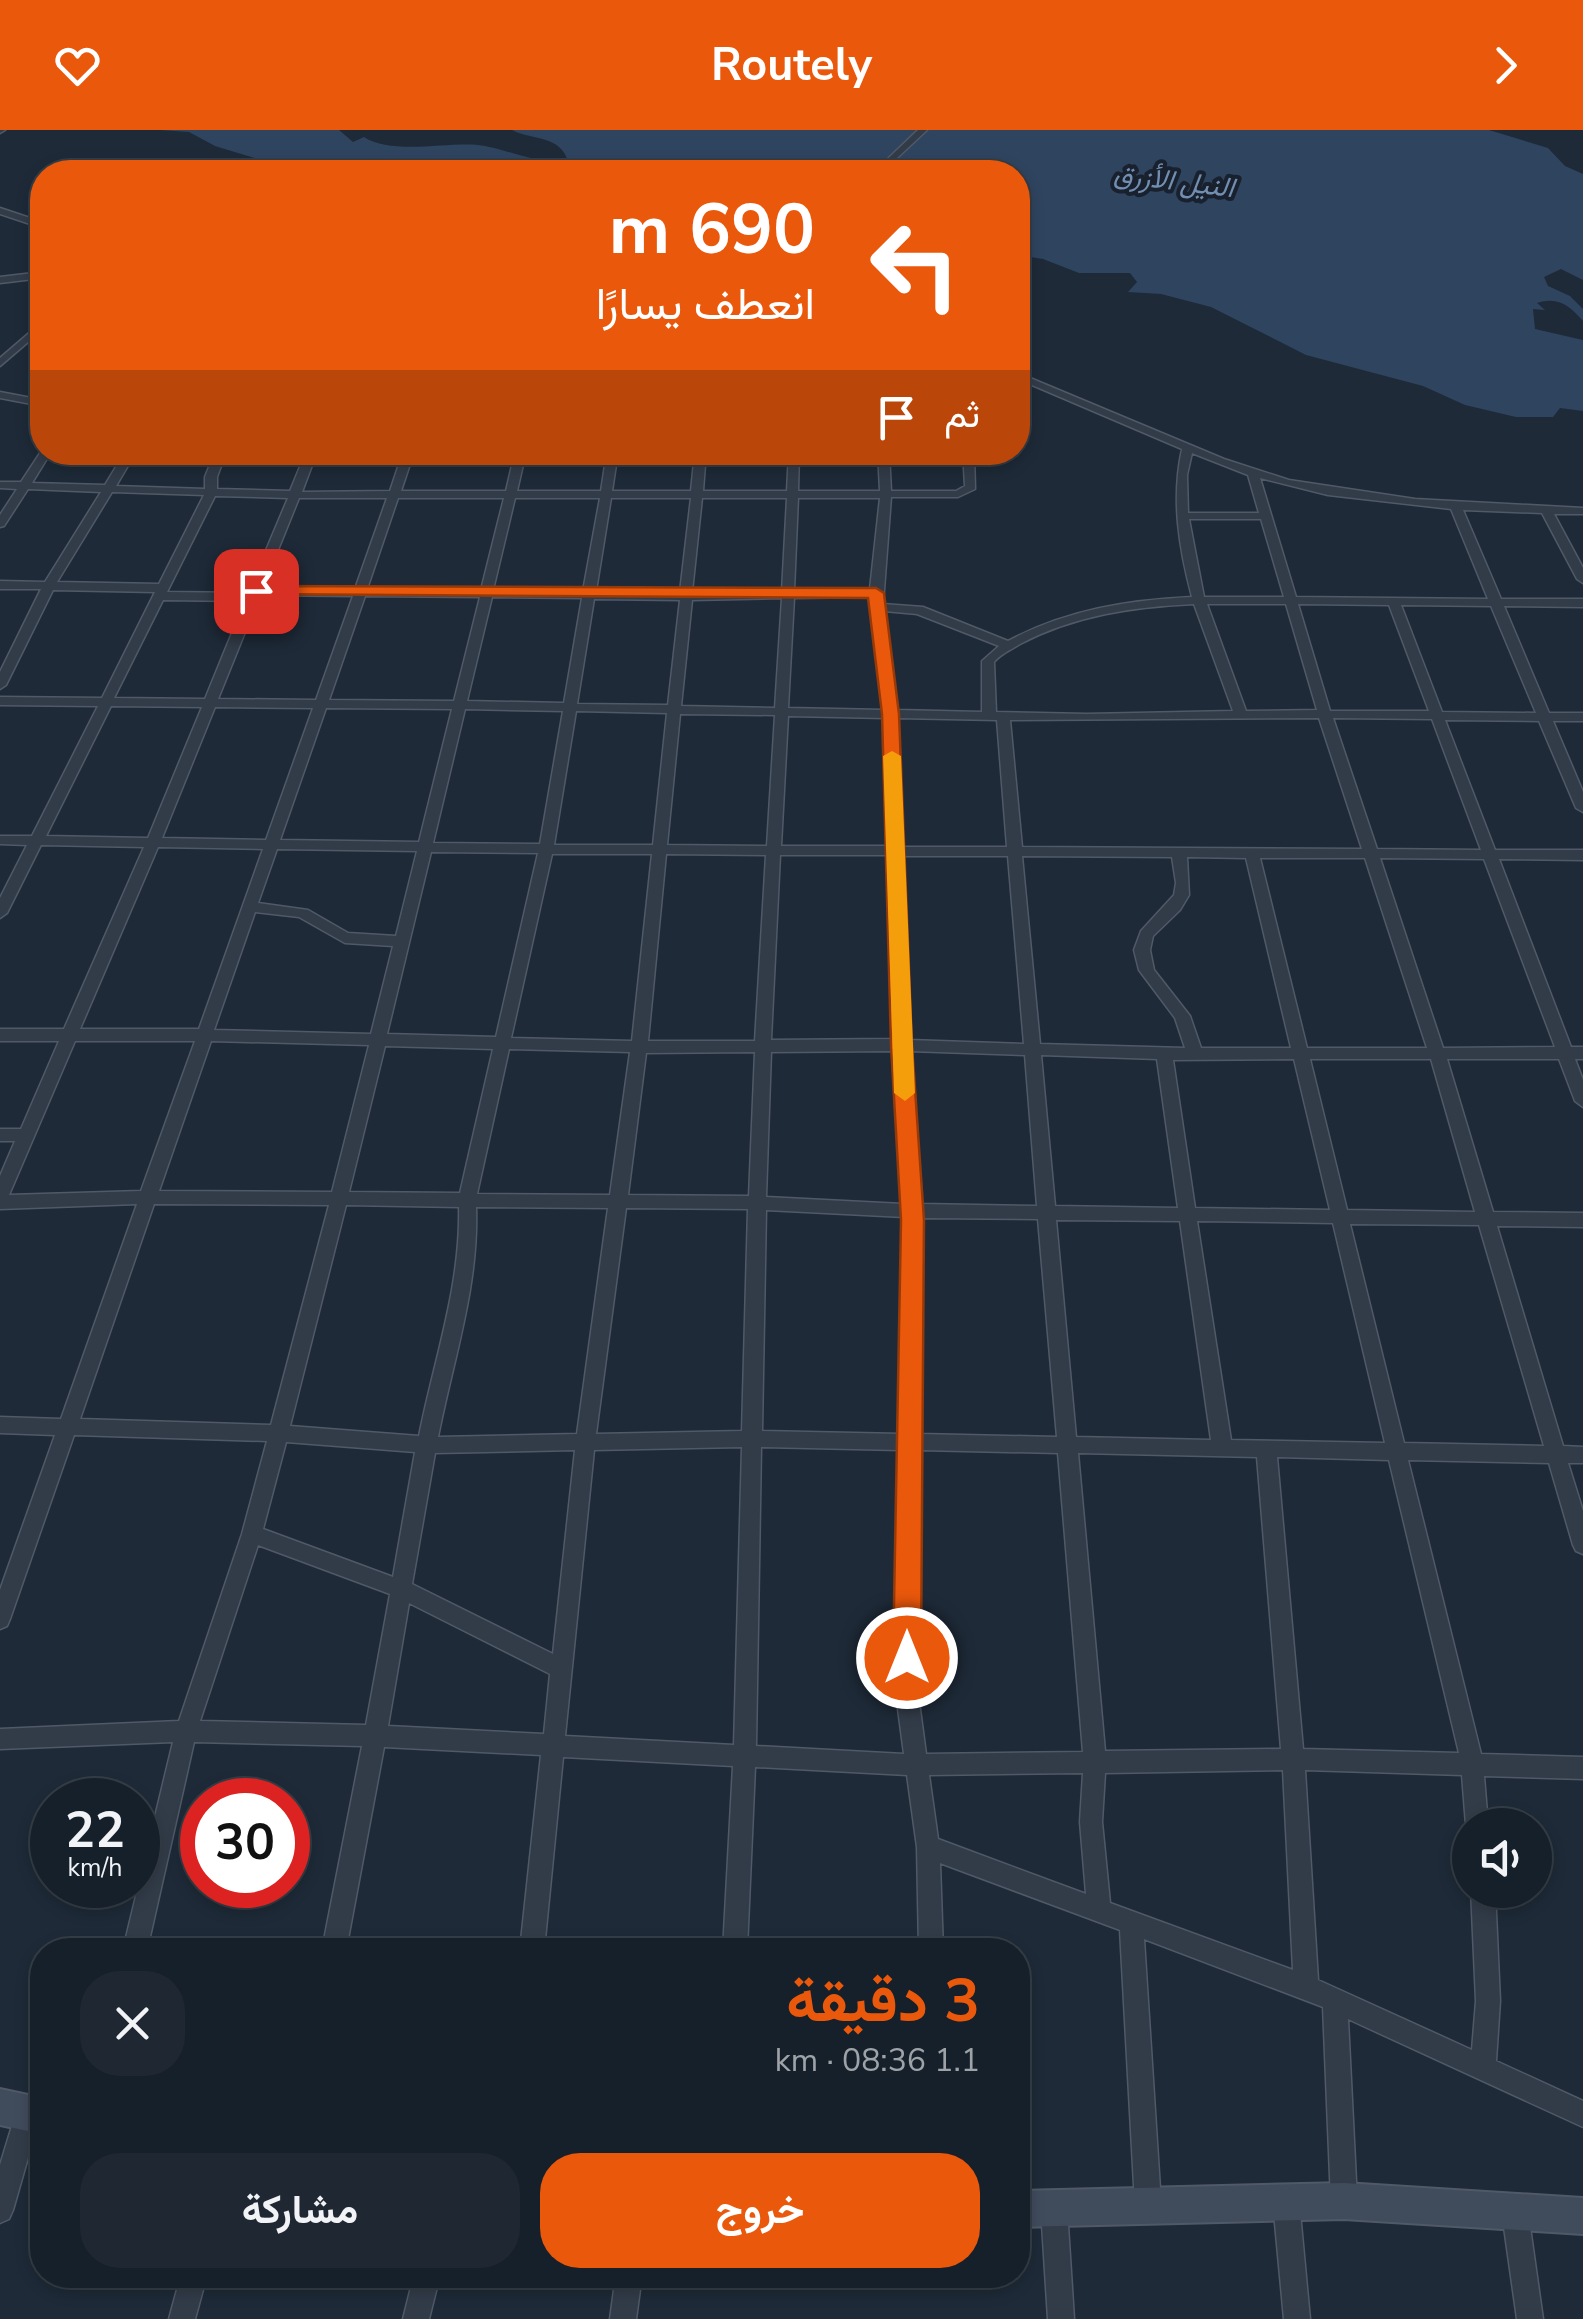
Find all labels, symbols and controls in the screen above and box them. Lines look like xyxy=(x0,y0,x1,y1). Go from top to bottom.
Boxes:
text: Routely xyxy=(711,35,872,96)
icon: heart xyxy=(50,38,105,93)
icon: forward xyxy=(1478,38,1533,93)
water label: النيل الأزرق xyxy=(1112,155,1240,208)
text: 690 m xyxy=(609,182,815,278)
icon: left xyxy=(850,200,980,330)
text: انعطف يسارًا xyxy=(596,274,815,335)
text: ثم xyxy=(944,389,980,440)
icon: arrive xyxy=(869,390,924,445)
pin xyxy=(214,549,299,634)
icon: arrive xyxy=(229,564,284,619)
position arrow xyxy=(855,1606,959,1710)
speed limit sign: 30 xyxy=(180,1778,310,1908)
text: 22 xyxy=(65,1796,125,1865)
map controls xyxy=(1452,1808,1552,1908)
button: sound xyxy=(1452,1808,1552,1908)
text: km/h xyxy=(67,1851,123,1885)
text: 3 دقيقة xyxy=(786,1960,980,2042)
button: close xyxy=(80,1971,185,2076)
text: 1.1 km · 08:36 xyxy=(775,2039,980,2082)
button: مشاركة xyxy=(80,2153,520,2268)
button: خروج xyxy=(540,2153,980,2268)

